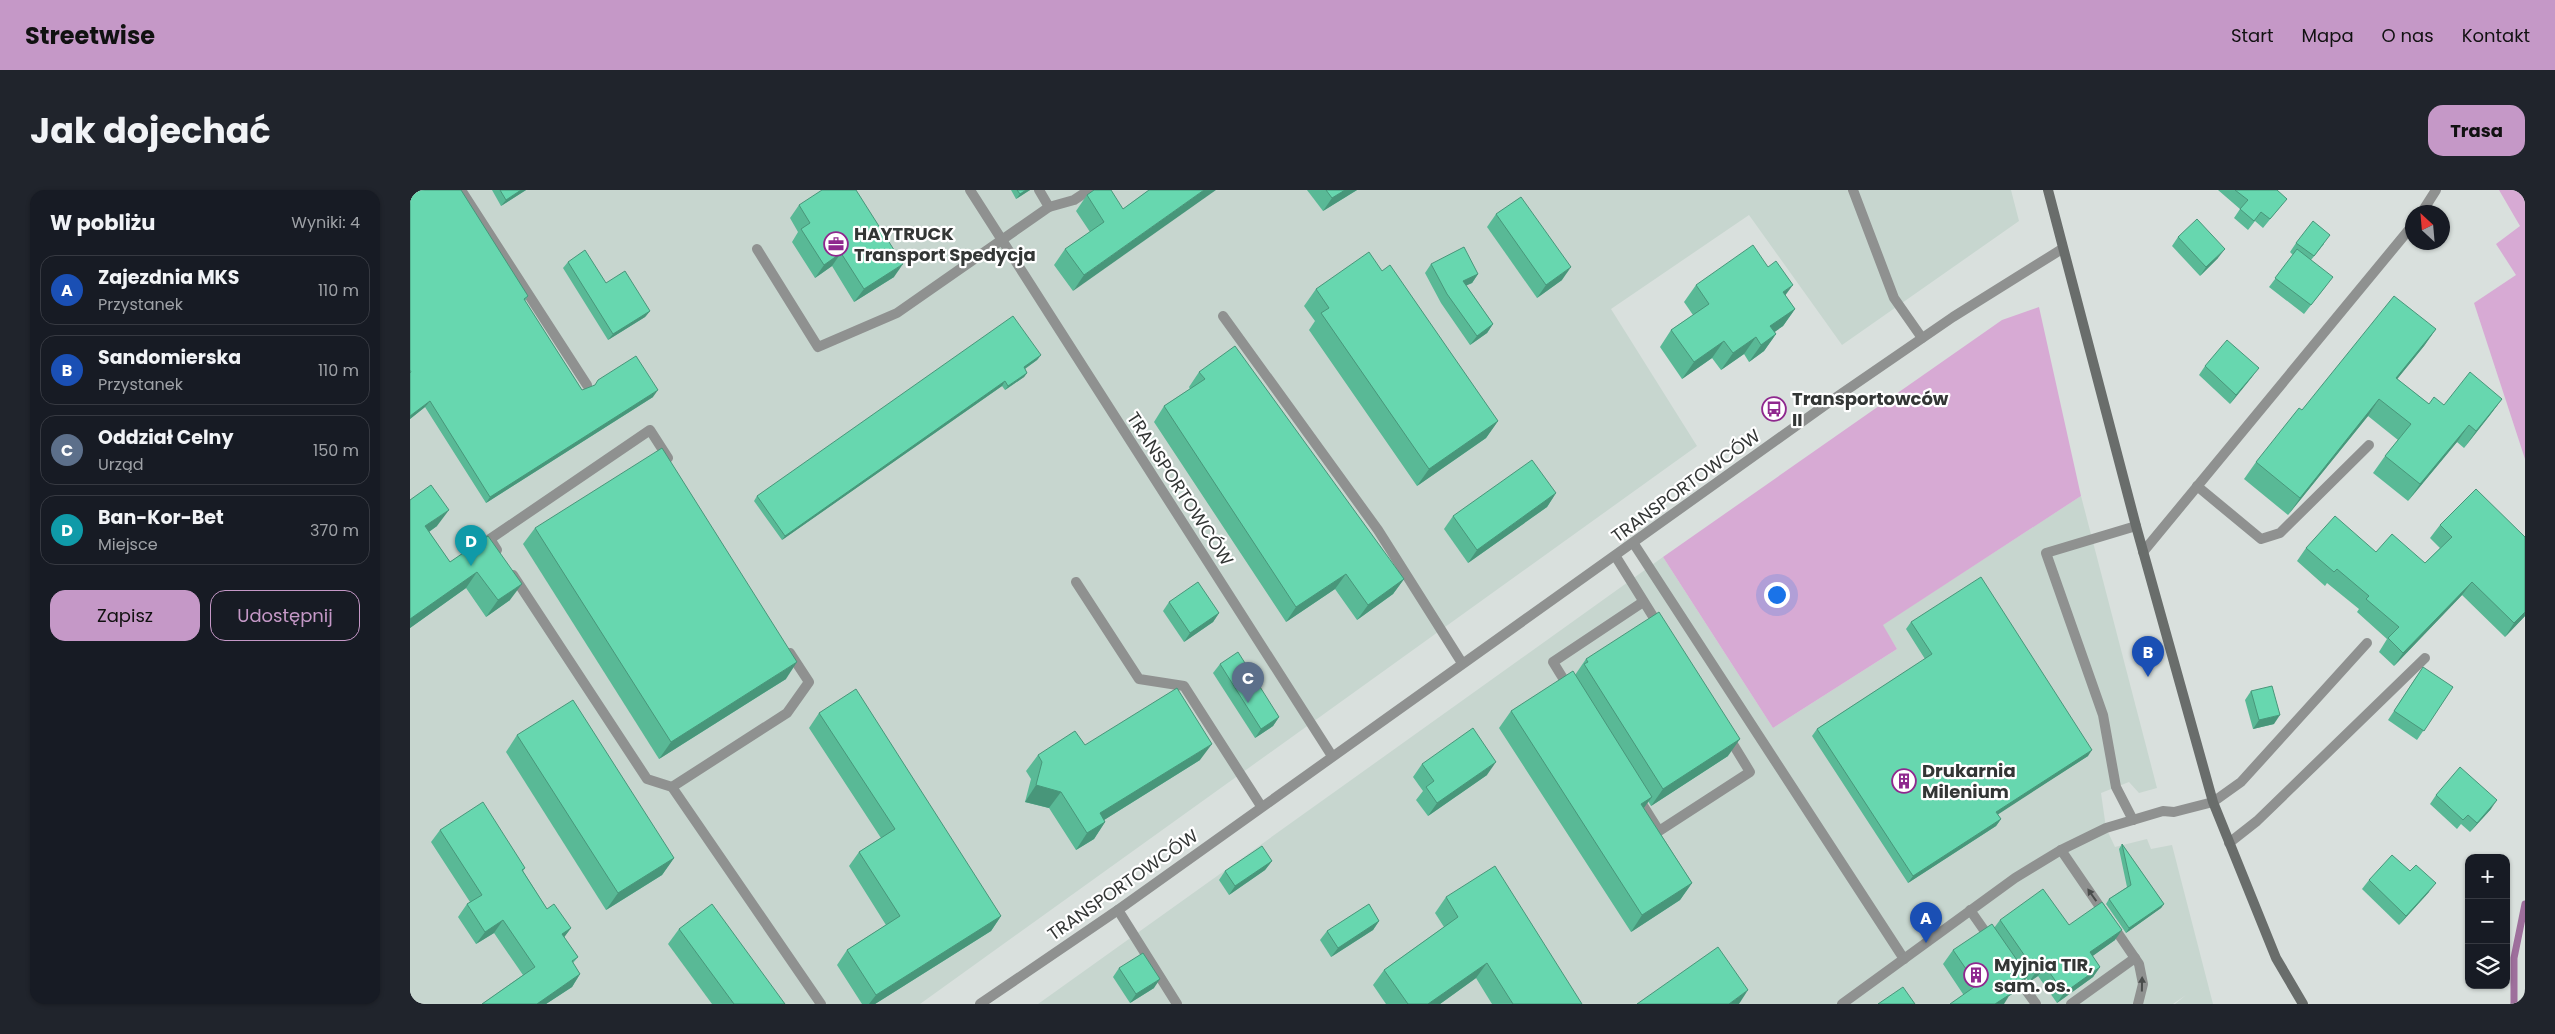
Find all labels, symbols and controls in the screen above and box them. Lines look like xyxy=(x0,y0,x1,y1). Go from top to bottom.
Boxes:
text: Streetwise xyxy=(25,19,155,52)
text: Start xyxy=(2231,23,2274,48)
text: Mapa xyxy=(2302,23,2354,48)
text: O nas xyxy=(2382,23,2434,48)
text: Kontakt xyxy=(2462,23,2530,48)
button: Trasa xyxy=(2428,105,2525,156)
text: Jak dojechać xyxy=(30,106,271,155)
north arrow xyxy=(2405,205,2450,250)
text: W pobliżu xyxy=(50,208,155,237)
text: Wyniki: 4 xyxy=(291,211,360,234)
place label: HAYTRUCK Transport Spedycja xyxy=(854,221,1036,267)
office icon: HAYTRUCK Transport Spedycja xyxy=(823,231,849,257)
text: Zajezdnia MKS xyxy=(98,264,240,291)
text: A xyxy=(61,279,73,302)
text: 110 m xyxy=(318,279,359,302)
text: Przystanek xyxy=(98,293,183,316)
text: Sandomierska xyxy=(98,344,241,371)
text: B xyxy=(62,359,72,382)
text: 110 m xyxy=(318,359,359,382)
text: Przystanek xyxy=(98,373,183,396)
place label: Transportowców II xyxy=(1792,386,1949,432)
bus stop icon: Transportowców II xyxy=(1761,396,1787,422)
street label: TRANSPORTOWCÓW xyxy=(1121,407,1240,571)
street label: TRANSPORTOWCÓW xyxy=(1606,423,1766,548)
text: Oddział Celny xyxy=(98,424,233,451)
text: C xyxy=(61,439,73,462)
text: 150 m xyxy=(313,439,359,462)
text: Urząd xyxy=(98,453,144,476)
text: Ban-Kor-Bet xyxy=(98,504,224,531)
text: D xyxy=(61,519,73,542)
text: 370 m xyxy=(310,519,359,542)
pin: D xyxy=(455,525,487,566)
text: Miejsce xyxy=(98,533,158,556)
your location xyxy=(1764,582,1790,608)
button: Zapisz xyxy=(50,590,200,641)
button: Udostępnij xyxy=(210,590,360,641)
pin: B xyxy=(2132,636,2164,677)
pin: C xyxy=(1232,662,1264,703)
place label: Drukarnia Milenium xyxy=(1922,758,2016,804)
building icon: Drukarnia Milenium xyxy=(1891,768,1917,794)
street label: TRANSPORTOWCÓW xyxy=(1042,823,1203,946)
map controls xyxy=(2465,854,2510,989)
button: + xyxy=(2465,854,2510,899)
one-way arrow xyxy=(2087,888,2097,901)
button: − xyxy=(2465,899,2510,944)
pin: A xyxy=(1910,902,1942,943)
button: layers xyxy=(2465,944,2510,989)
place label: Myjnia TIR, sam. os. xyxy=(1994,952,2094,998)
building icon: Myjnia TIR, sam. os. xyxy=(1963,962,1989,988)
one-way arrow xyxy=(2139,976,2147,992)

